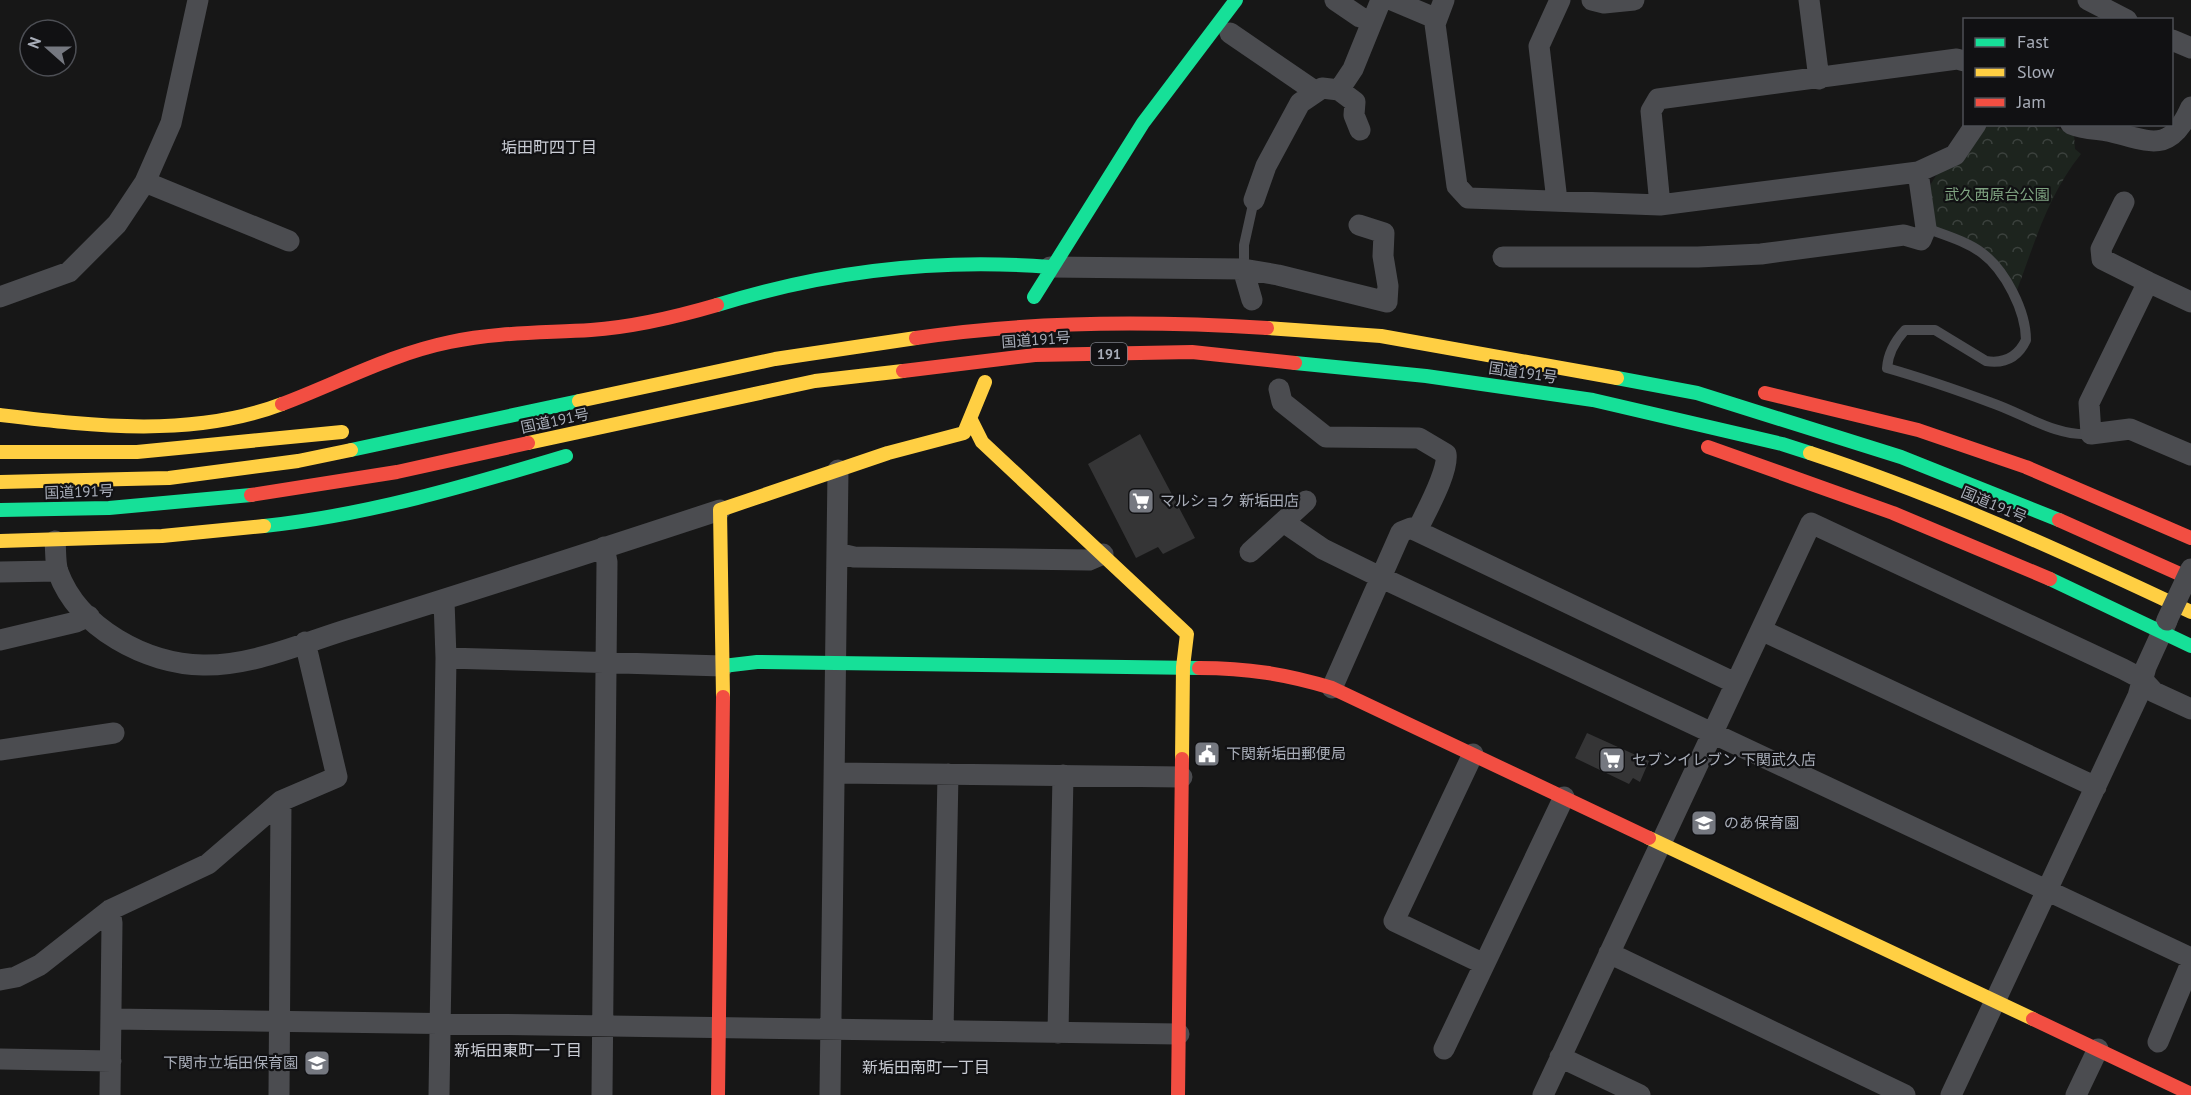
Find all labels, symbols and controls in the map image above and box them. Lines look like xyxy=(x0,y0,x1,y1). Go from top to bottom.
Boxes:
north arrow xyxy=(18,18,78,78)
legend xyxy=(1963,18,2173,126)
text: Fast xyxy=(2017,30,2049,53)
text: N xyxy=(23,34,45,51)
text: Slow xyxy=(2017,60,2055,83)
text: Jam xyxy=(2016,90,2046,113)
district label: 垢田町四丁目 xyxy=(501,137,597,157)
park label: 武久西原台公園 xyxy=(1944,185,2050,204)
street label: 国道191号 xyxy=(1001,328,1071,351)
road number: 191 xyxy=(1091,343,1127,365)
street label: 国道191号 xyxy=(1487,358,1559,387)
street label: 国道191号 xyxy=(519,404,591,437)
street label: 国道191号 xyxy=(44,481,114,502)
street label: 国道191号 xyxy=(1958,482,2030,527)
supermarket icon: マルショク 新垢田店 xyxy=(1126,486,1156,516)
place label: マルショク 新垢田店 xyxy=(1160,491,1299,510)
public building icon: 下関新垢田郵便局 xyxy=(1192,739,1222,769)
place label: 下関新垢田郵便局 xyxy=(1226,744,1346,763)
supermarket icon: セブンイレブン 下関武久店 xyxy=(1597,745,1627,775)
place label: セブンイレブン 下関武久店 xyxy=(1632,750,1816,769)
school or university icon: のあ保育園 xyxy=(1689,808,1719,838)
place label: のあ保育園 xyxy=(1724,813,1799,832)
district label: 新垢田東町一丁目 xyxy=(454,1040,582,1060)
school or university icon: 下関市立垢田保育園 xyxy=(302,1048,332,1078)
place label: 下関市立垢田保育園 xyxy=(163,1053,298,1072)
district label: 新垢田南町一丁目 xyxy=(862,1057,990,1077)

